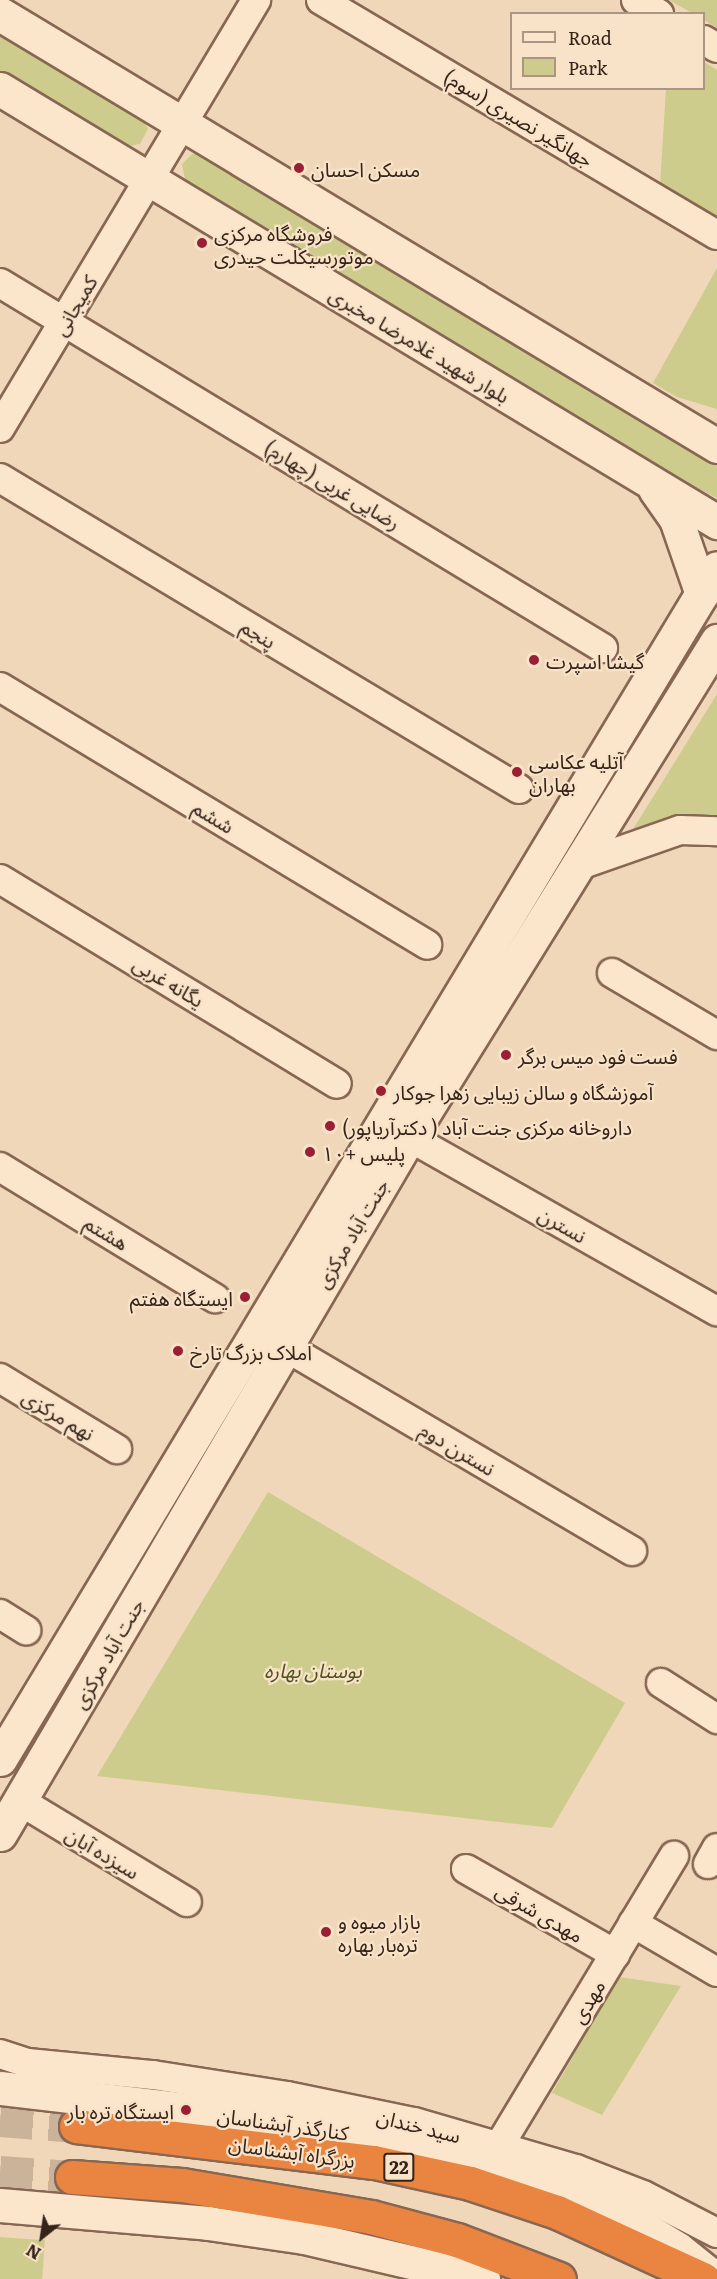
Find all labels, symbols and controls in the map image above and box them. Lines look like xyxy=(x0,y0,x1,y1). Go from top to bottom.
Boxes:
legend xyxy=(510,12,705,90)
text: Road xyxy=(568,24,612,51)
text: Park xyxy=(568,54,607,81)
street label: جهانگیر نصیری (سوم) xyxy=(440,63,598,171)
place label: مسکن احسان xyxy=(311,156,420,180)
marker: مسکن احسان xyxy=(292,161,306,175)
place label: فروشگاه مرکزی موتورسیکلت حيدری xyxy=(214,220,374,267)
marker: فروشگاه مرکزی موتورسیکلت حيدری xyxy=(195,236,209,250)
street label: کمیجانی xyxy=(47,271,101,339)
street label: بلوار شهید غلامرضا مخبری xyxy=(326,281,514,407)
street label: رضایی غربی (چهارم) xyxy=(261,434,405,534)
street label: پنجم xyxy=(237,613,281,653)
place label: گیشا اسپرت xyxy=(546,648,644,672)
marker: گیشا اسپرت xyxy=(527,653,541,667)
place label: آتلیه عکاسی بهاران xyxy=(529,748,623,795)
marker: آتلیه عکاسی بهاران xyxy=(510,765,524,779)
street label: ششم xyxy=(189,794,239,838)
street label: یگانه غربی xyxy=(129,950,209,1012)
place label: فست فود میس برگر xyxy=(518,1043,678,1067)
marker: فست فود میس برگر xyxy=(499,1048,513,1062)
place label: آموزشگاه و سالن زیبایی زهرا جوکار xyxy=(393,1079,653,1103)
marker: آموزشگاه و سالن زیبایی زهرا جوکار xyxy=(374,1084,388,1098)
place label: داروخانه مرکزی جنت آباد ( دکترآریاپور) xyxy=(342,1114,632,1138)
marker: داروخانه مرکزی جنت آباد ( دکترآریاپور) xyxy=(323,1119,337,1133)
place label: پلیس +۱۰ xyxy=(322,1140,405,1164)
marker: پلیس +۱۰ xyxy=(303,1145,317,1159)
street label: جنت آباد مرکزی xyxy=(309,1174,393,1292)
street label: نسترن xyxy=(535,1201,591,1247)
street label: هشتم xyxy=(81,1210,133,1254)
place label: ایستگاه هفتم xyxy=(130,1285,233,1309)
marker: ایستگاه هفتم xyxy=(238,1290,252,1304)
place label: املاک بزرگ تارخ xyxy=(190,1339,312,1363)
marker: املاک بزرگ تارخ xyxy=(171,1344,185,1358)
street label: نهم مرکزی xyxy=(19,1383,99,1445)
street label: نسترن دوم xyxy=(416,1416,500,1480)
street label: جنت آباد مرکزی xyxy=(66,1594,148,1712)
park label: بوستان بهاره xyxy=(264,1657,362,1681)
street label: سیزده آبان xyxy=(62,1821,144,1883)
street label: مهدی شرقی xyxy=(492,1877,588,1947)
place label: بازار میوه و تره‌بار بهاره xyxy=(338,1908,421,1955)
marker: بازار میوه و تره‌بار بهاره xyxy=(319,1925,333,1939)
street label: مهدی xyxy=(565,1975,609,2027)
place label: ایستگاه تره بار xyxy=(67,2098,174,2122)
street label: کنارگذر آبشناسان xyxy=(216,2102,350,2144)
marker: ایستگاه تره بار xyxy=(179,2103,193,2117)
street label: سید خندان xyxy=(375,2103,463,2147)
street label: بزرگراه آبشناسان xyxy=(227,2130,357,2172)
road number: 22 xyxy=(382,2152,416,2182)
north arrow xyxy=(12,2207,72,2267)
text: N xyxy=(21,2239,45,2266)

